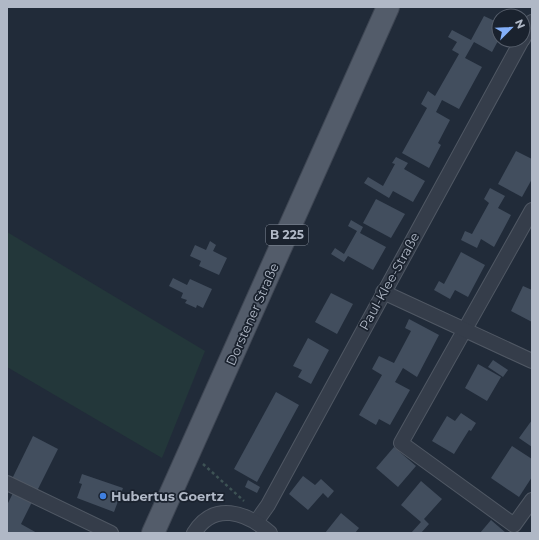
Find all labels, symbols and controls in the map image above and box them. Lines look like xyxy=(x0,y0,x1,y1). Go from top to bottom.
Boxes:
north arrow xyxy=(491,8,531,48)
text: N xyxy=(512,17,528,31)
road number: B 225 xyxy=(266,225,308,245)
street label: Paul-Klee-Straße xyxy=(355,229,423,333)
street label: Dorstener Straße xyxy=(222,260,282,368)
place label: Hubertus Goertz xyxy=(111,488,224,504)
marker: Hubertus Goertz xyxy=(98,491,108,501)

